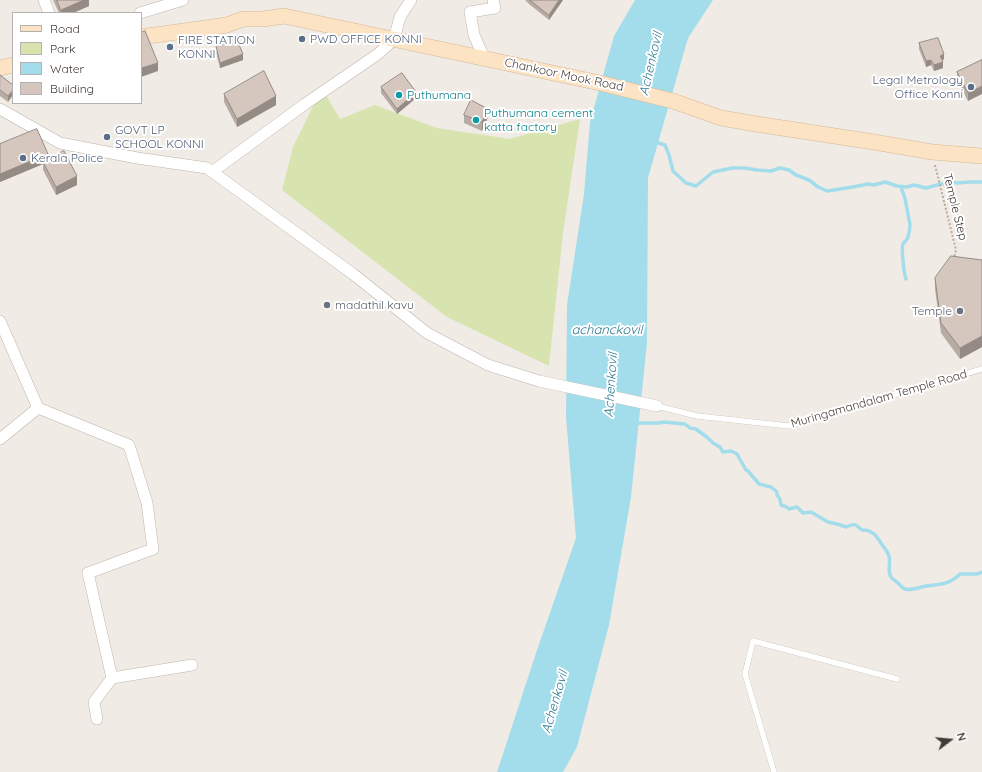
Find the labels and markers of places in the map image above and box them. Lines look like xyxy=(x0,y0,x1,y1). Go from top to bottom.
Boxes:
place label: PWD OFFICE KONNI xyxy=(310,32,422,46)
place label: FIRE STATION KONNI xyxy=(178,33,255,61)
marker: PWD OFFICE KONNI xyxy=(297,34,307,44)
marker: FIRE STATION KONNI xyxy=(165,42,175,52)
place label: Legal Metrology Office Konni xyxy=(873,73,963,101)
marker: Legal Metrology Office Konni xyxy=(966,82,976,92)
place label: Puthumana xyxy=(407,88,471,102)
marker: Puthumana xyxy=(394,90,404,100)
place label: Puthumana cement katta factory xyxy=(484,106,593,134)
marker: Puthumana cement katta factory xyxy=(471,115,481,125)
place label: GOVT LP SCHOOL KONNI xyxy=(115,123,204,151)
marker: GOVT LP SCHOOL KONNI xyxy=(102,132,112,142)
place label: Kerala Police xyxy=(31,151,103,165)
marker: Kerala Police xyxy=(18,153,28,163)
place label: madathil kavu xyxy=(335,298,414,312)
marker: madathil kavu xyxy=(322,300,332,310)
place label: Temple xyxy=(912,304,952,318)
marker: Temple xyxy=(955,306,965,316)

